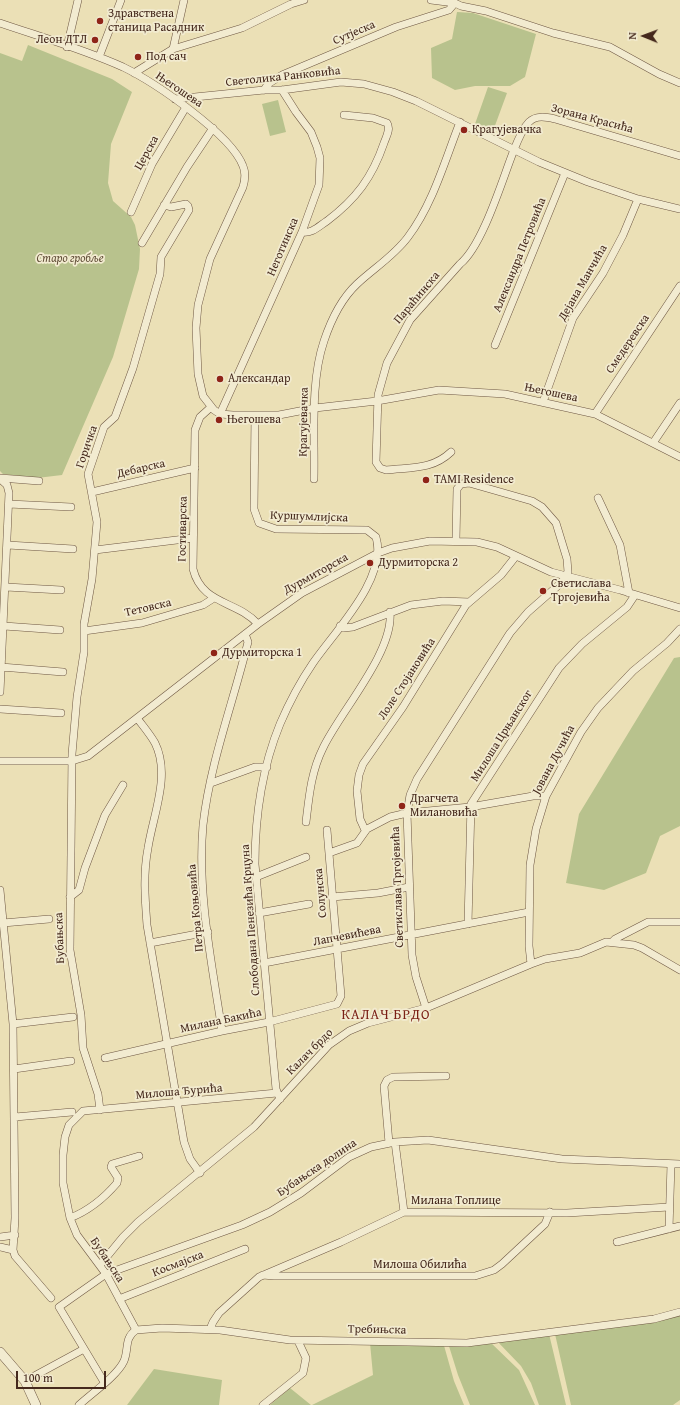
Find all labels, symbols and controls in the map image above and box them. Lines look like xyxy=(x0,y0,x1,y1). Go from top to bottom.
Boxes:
place label: Здравствена станица Расадник xyxy=(108,7,204,35)
marker: Здравствена станица Расадник xyxy=(95,16,105,26)
north arrow xyxy=(624,16,664,56)
street label: Сутјеска xyxy=(331,18,377,48)
text: N xyxy=(624,32,640,40)
place label: Леон ДТЛ xyxy=(36,33,87,47)
marker: Леон ДТЛ xyxy=(90,35,100,45)
place label: Под сач xyxy=(146,50,186,64)
marker: Под сач xyxy=(133,52,143,62)
street label: Светолика Ранковића xyxy=(225,64,341,90)
street label: Његошева xyxy=(153,69,205,111)
street label: Зорана Красића xyxy=(549,101,635,137)
place label: Крагујевачка xyxy=(472,123,542,137)
marker: Крагујевачка xyxy=(459,125,469,135)
street label: Церска xyxy=(132,133,162,173)
street label: Александра Петровића xyxy=(490,196,550,314)
street label: Неготинска xyxy=(264,216,302,278)
street label: Дејана Манчића xyxy=(555,242,611,324)
park label: Старо гробље xyxy=(36,252,104,266)
street label: Параћинска xyxy=(391,269,443,327)
street label: Смедеревска xyxy=(603,312,653,376)
place label: Александар xyxy=(228,372,290,386)
marker: Александар xyxy=(215,374,225,384)
street label: Његошева xyxy=(523,380,579,406)
street label: Крагујевачка xyxy=(296,387,312,457)
place label: Његошева xyxy=(227,413,281,427)
marker: Његошева xyxy=(214,415,224,425)
street label: Горичка xyxy=(73,424,101,470)
street label: Дебарска xyxy=(116,456,166,482)
place label: TAMI Residence xyxy=(434,473,514,487)
marker: TAMI Residence xyxy=(421,475,431,485)
street label: Гостиварска xyxy=(175,496,191,562)
street label: Куршумлијска xyxy=(270,508,348,526)
street label: Дурмиторска xyxy=(281,550,351,598)
place label: Дурмиторска 2 xyxy=(378,556,458,570)
marker: Дурмиторска 2 xyxy=(365,558,375,568)
place label: Светислава Тргојевића xyxy=(551,577,611,605)
marker: Светислава Тргојевића xyxy=(538,586,548,596)
street label: Тетовска xyxy=(123,596,173,620)
street label: Лоле Стојановића xyxy=(375,635,439,723)
place label: Дурмиторска 1 xyxy=(222,646,302,660)
marker: Дурмиторска 1 xyxy=(209,648,219,658)
street label: Милоша Црњанског xyxy=(468,687,536,785)
street label: Јована Дучића xyxy=(530,723,578,797)
place label: Драгчета Милановића xyxy=(410,792,477,820)
marker: Драгчета Милановића xyxy=(397,801,407,811)
street label: Светислава Тргојевића xyxy=(389,826,407,948)
street label: Слободана Пенезића Крцуна xyxy=(239,844,263,996)
street label: Петра Коњовића xyxy=(185,863,207,953)
street label: Солунска xyxy=(312,868,330,918)
street label: Бубањска xyxy=(52,912,68,964)
street label: Лапчевићева xyxy=(312,922,382,950)
street label: Милана Бакића xyxy=(179,1005,263,1037)
district label: КАЛАЧ БРДО xyxy=(341,1007,431,1023)
street label: Калач брдо xyxy=(284,1026,336,1078)
street label: Милоша Ђурића xyxy=(135,1081,223,1103)
street label: Бубањска долина xyxy=(274,1136,360,1200)
street label: Милана Топлице xyxy=(411,1194,501,1208)
street label: Бубањска xyxy=(87,1235,127,1285)
street label: Космајска xyxy=(150,1248,206,1280)
street label: Милоша Обилића xyxy=(373,1258,467,1272)
street label: Требињска xyxy=(348,1322,406,1338)
scale bar xyxy=(18,1363,108,1389)
text: 100 m xyxy=(23,1369,53,1386)

